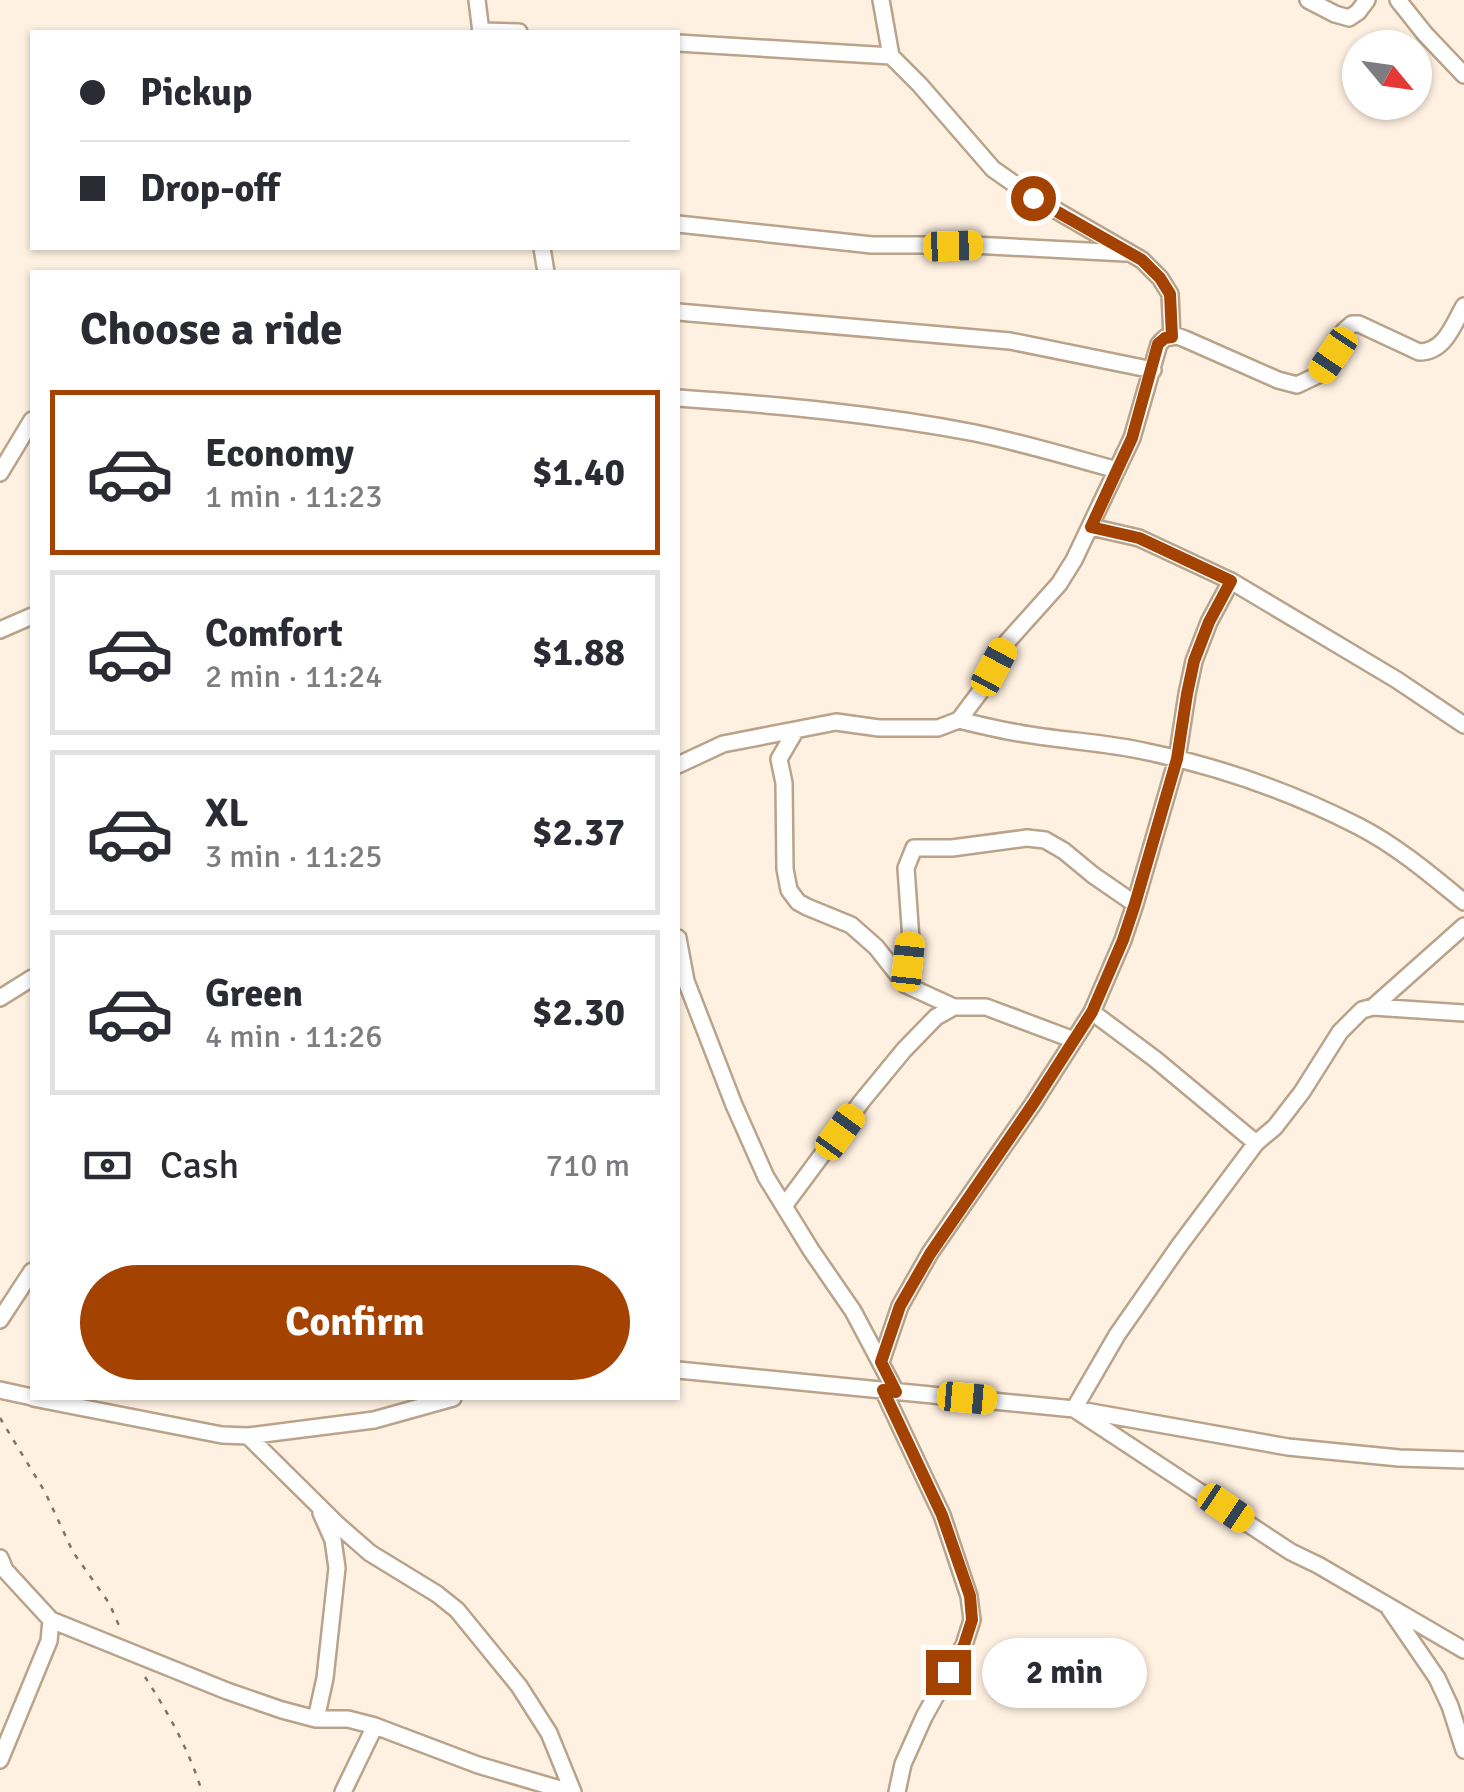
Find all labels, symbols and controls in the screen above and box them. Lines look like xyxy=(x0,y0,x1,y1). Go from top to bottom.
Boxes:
north arrow xyxy=(1342,30,1432,120)
map controls xyxy=(1342,30,1432,120)
text: Pickup xyxy=(140,69,252,116)
text: Drop-off xyxy=(140,165,280,212)
route start xyxy=(1011,176,1056,221)
car xyxy=(922,230,984,262)
text: Choose a ride xyxy=(80,302,343,357)
car xyxy=(1304,322,1362,388)
icon: car xyxy=(85,428,175,518)
text: Economy xyxy=(205,430,354,477)
text: $1.40 xyxy=(532,449,625,496)
text: 1 min · 11:23 xyxy=(205,477,383,516)
icon: car xyxy=(85,608,175,698)
text: Comfort xyxy=(205,610,343,657)
text: $1.88 xyxy=(532,629,625,676)
car xyxy=(967,633,1021,701)
text: 2 min · 11:24 xyxy=(205,657,383,696)
icon: car xyxy=(85,788,175,878)
text: XL xyxy=(205,790,248,837)
text: $2.37 xyxy=(532,809,625,856)
text: 3 min · 11:25 xyxy=(205,837,383,876)
car xyxy=(890,931,926,993)
icon: car xyxy=(85,968,175,1058)
text: Green xyxy=(205,970,303,1017)
text: $2.30 xyxy=(532,989,625,1036)
text: 4 min · 11:26 xyxy=(205,1017,383,1056)
car xyxy=(810,1099,870,1165)
icon: cash xyxy=(80,1138,135,1193)
text: Cash xyxy=(160,1142,239,1189)
text: 710 m xyxy=(546,1146,630,1185)
button: Confirm xyxy=(80,1265,630,1380)
car xyxy=(936,1380,998,1416)
car xyxy=(1193,1479,1259,1537)
callout: 2 min xyxy=(983,1637,1148,1707)
route end xyxy=(926,1650,971,1695)
text: 2 min xyxy=(1026,1653,1103,1692)

